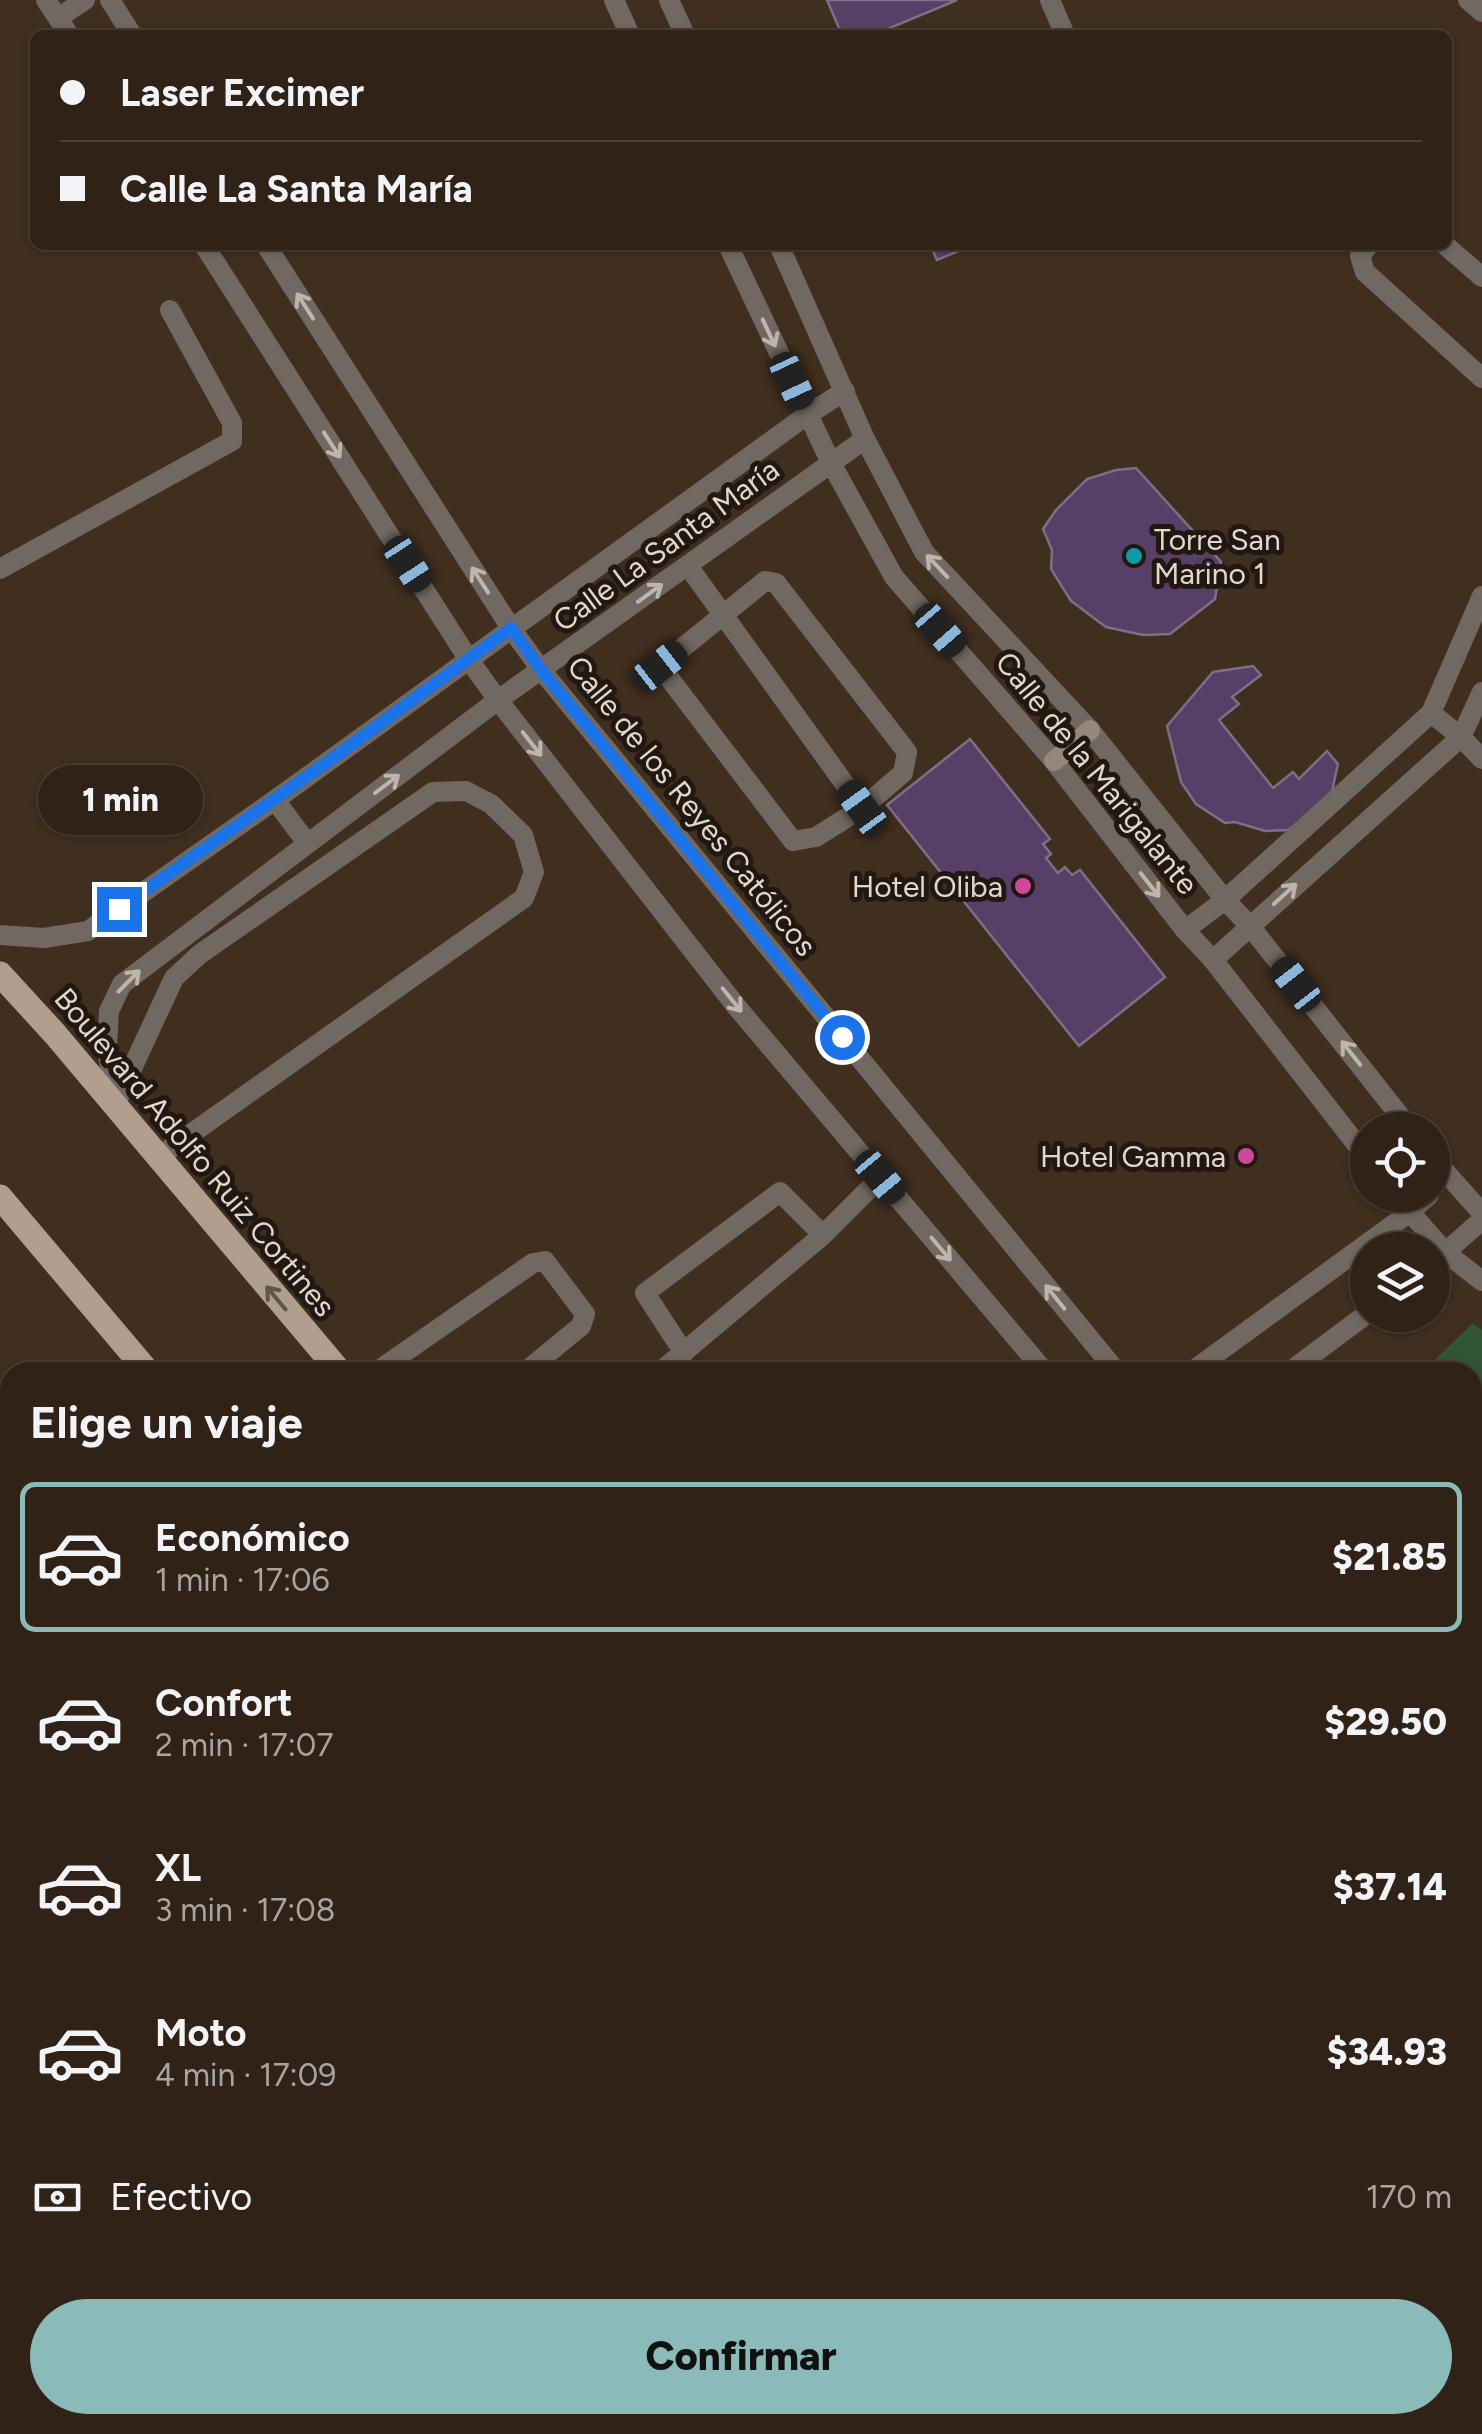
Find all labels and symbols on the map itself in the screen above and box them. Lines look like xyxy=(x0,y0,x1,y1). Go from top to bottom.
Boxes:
one-way arrow xyxy=(295,292,316,320)
one-way arrow xyxy=(761,317,779,348)
car xyxy=(766,347,818,415)
one-way arrow xyxy=(321,430,342,459)
street label: Calle La Santa María xyxy=(546,451,786,639)
place label: Torre San Marino 1 xyxy=(1154,521,1281,592)
car xyxy=(379,531,437,597)
marker: Torre San Marino 1 xyxy=(1123,545,1145,567)
one-way arrow xyxy=(926,554,949,579)
one-way arrow xyxy=(470,566,490,594)
one-way arrow xyxy=(636,583,663,604)
car xyxy=(909,598,971,662)
car xyxy=(627,636,693,696)
street label: Calle de la Marigalante xyxy=(988,644,1206,902)
street label: Calle de los Reyes Católicos xyxy=(559,648,825,964)
one-way arrow xyxy=(521,730,542,757)
callout: 1 min xyxy=(36,764,202,834)
one-way arrow xyxy=(373,773,400,794)
car xyxy=(832,775,892,841)
place label: Hotel Oliba xyxy=(852,868,1003,905)
one-way arrow xyxy=(1140,871,1161,898)
marker: Hotel Oliba xyxy=(1012,875,1034,897)
one-way arrow xyxy=(1272,883,1297,906)
route end xyxy=(97,887,142,932)
car xyxy=(1266,951,1326,1017)
one-way arrow xyxy=(116,969,141,994)
street label: Boulevard Adolfo Ruiz Cortines xyxy=(47,980,343,1324)
one-way arrow xyxy=(721,987,743,1013)
route start xyxy=(820,1015,865,1060)
one-way arrow xyxy=(1340,1041,1362,1067)
place label: Hotel Gamma xyxy=(1040,1138,1226,1175)
car xyxy=(849,1144,911,1210)
marker: Hotel Gamma xyxy=(1235,1145,1257,1167)
one-way arrow xyxy=(930,1235,952,1261)
one-way arrow xyxy=(1044,1285,1066,1311)
one-way arrow xyxy=(266,1286,288,1312)

